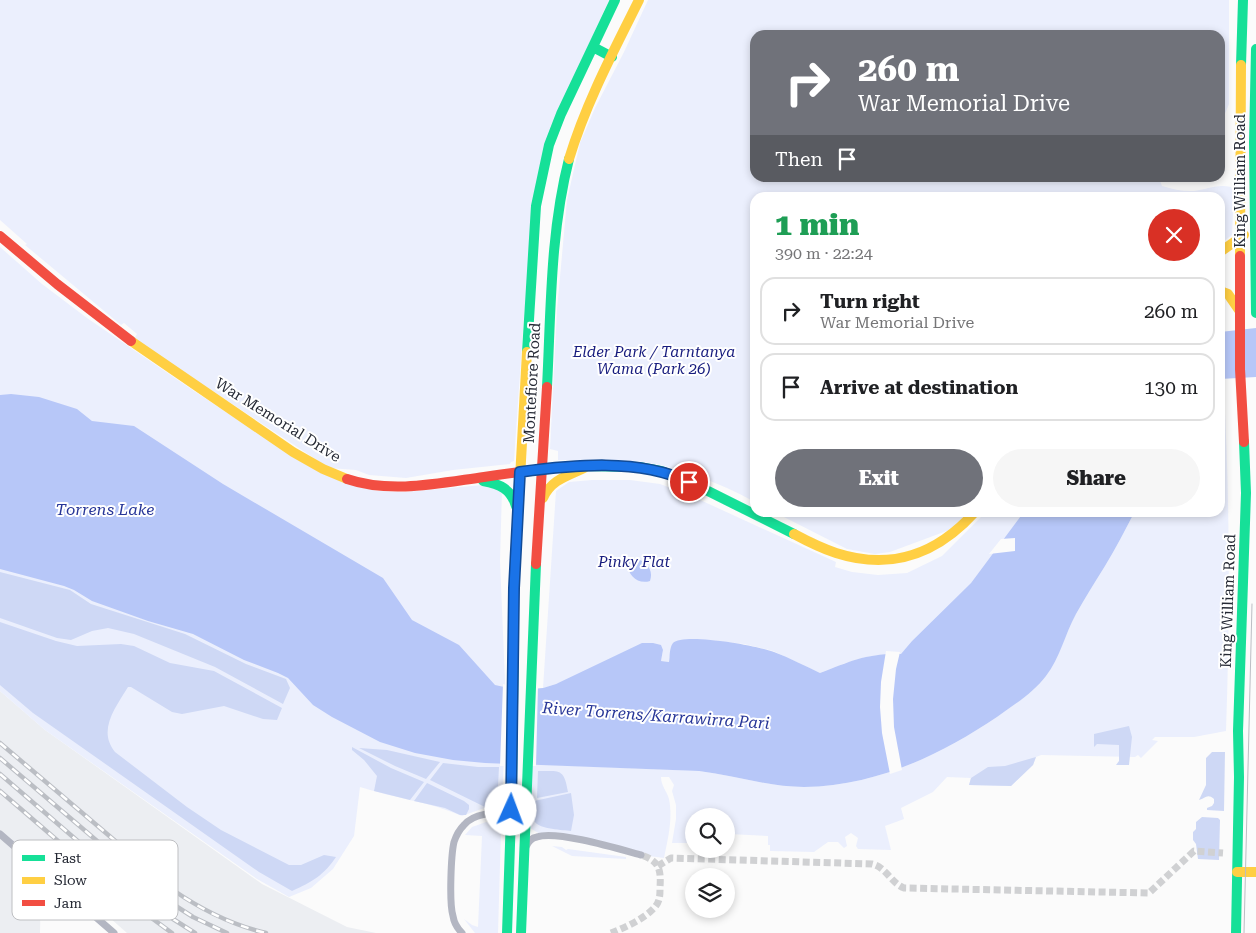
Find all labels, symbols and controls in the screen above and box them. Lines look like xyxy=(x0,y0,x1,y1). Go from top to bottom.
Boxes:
text: 260 m xyxy=(858,49,959,90)
icon: right xyxy=(775,50,840,115)
text: War Memorial Drive xyxy=(858,91,1070,116)
street label: King William Road xyxy=(1231,114,1249,248)
icon: arrive xyxy=(833,145,861,173)
text: Then xyxy=(775,148,823,171)
text: 1 min xyxy=(775,207,859,242)
button: close xyxy=(1148,209,1200,261)
text: 390 m · 22:24 xyxy=(775,244,873,263)
text: Turn right xyxy=(820,290,920,313)
icon: right xyxy=(777,297,805,325)
text: 260 m xyxy=(1144,300,1198,323)
text: War Memorial Drive xyxy=(820,313,974,332)
street label: Montefiore Road xyxy=(520,322,544,444)
park label: Elder Park / Tarntanya Wama (Park 26) xyxy=(572,343,735,378)
icon: arrive xyxy=(777,373,805,401)
street label: War Memorial Drive xyxy=(212,374,344,466)
text: Arrive at destination xyxy=(820,376,1018,399)
text: 130 m xyxy=(1144,376,1198,399)
button: Exit xyxy=(775,449,983,507)
button: Share xyxy=(993,449,1200,507)
pin xyxy=(668,461,710,503)
icon: arrive xyxy=(675,468,703,496)
water label: Torrens Lake xyxy=(56,500,154,519)
street label: King William Road xyxy=(1217,533,1239,668)
park label: Pinky Flat xyxy=(597,553,671,571)
water label: River Torrens/Karrawirra Pari xyxy=(541,698,770,733)
position arrow xyxy=(484,783,536,835)
map controls xyxy=(685,808,735,918)
button: search xyxy=(685,808,735,858)
legend xyxy=(12,840,178,920)
text: Fast xyxy=(54,850,81,866)
button: layers xyxy=(685,868,735,918)
text: Slow xyxy=(54,872,87,888)
text: Jam xyxy=(54,895,82,911)

